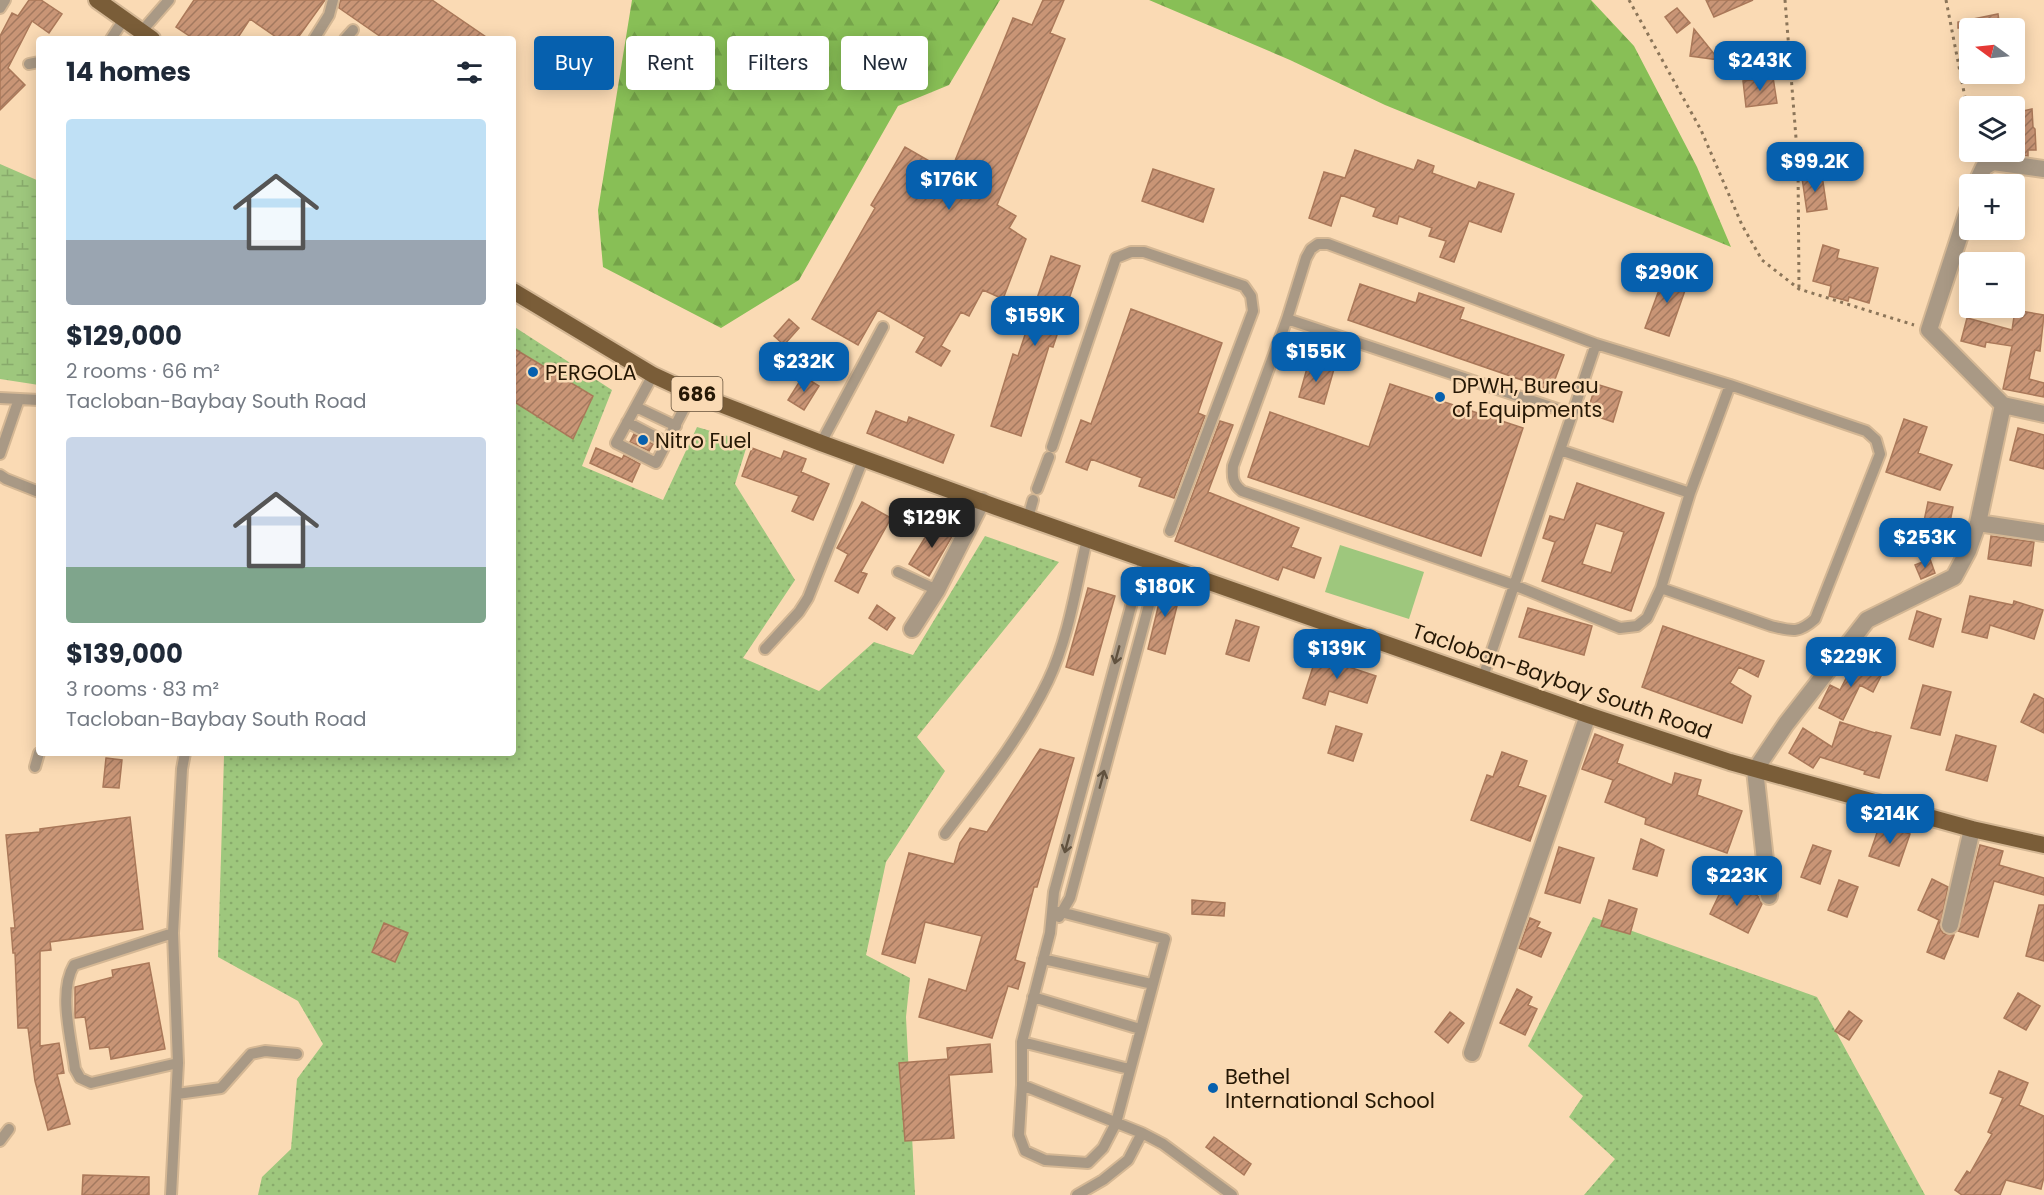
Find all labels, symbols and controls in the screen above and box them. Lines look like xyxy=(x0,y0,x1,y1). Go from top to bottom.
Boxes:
north arrow xyxy=(1959,18,2025,84)
map controls xyxy=(1959,18,2025,318)
chip: Buy xyxy=(534,36,614,90)
chip: Rent xyxy=(626,36,715,90)
chip: Filters xyxy=(727,36,829,90)
chip: New xyxy=(841,36,928,90)
pin: $243K xyxy=(1718,41,1802,92)
text: $243K xyxy=(1728,46,1792,74)
text: 14 homes xyxy=(66,54,191,90)
icon: filters xyxy=(453,56,486,89)
button: layers xyxy=(1959,96,2025,162)
pin: $99.2K xyxy=(1766,142,1864,193)
text: $99.2K xyxy=(1781,147,1849,175)
icon: home xyxy=(222,158,330,266)
pin: $176K xyxy=(907,160,991,211)
text: $176K xyxy=(920,165,978,193)
button: + xyxy=(1959,174,2025,240)
button: − xyxy=(1959,252,2025,318)
pin: $290K xyxy=(1625,253,1709,304)
text: $290K xyxy=(1635,258,1699,286)
pin: $159K xyxy=(993,296,1077,347)
text: $159K xyxy=(1005,301,1065,329)
text: $129,000 xyxy=(66,318,182,354)
pin: $155K xyxy=(1274,332,1358,383)
text: $155K xyxy=(1286,337,1346,365)
pin: $232K xyxy=(762,342,846,393)
text: $232K xyxy=(773,347,835,375)
text: 2 rooms · 66 m² xyxy=(66,357,220,385)
place label: PERGOLA xyxy=(545,358,637,387)
marker: PERGOLA xyxy=(526,365,540,379)
place label: DPWH, Bureau of Equipments xyxy=(1452,371,1602,424)
road number: 686 xyxy=(672,377,722,411)
text: Tacloban-Baybay South Road xyxy=(66,387,367,415)
marker: DPWH, Bureau of Equipments xyxy=(1433,390,1447,404)
place label: Nitro Fuel xyxy=(655,426,752,455)
marker: Nitro Fuel xyxy=(636,433,650,447)
icon: home xyxy=(222,476,330,584)
pin: $129K xyxy=(890,498,974,549)
text: $129K xyxy=(903,503,961,531)
pin: $253K xyxy=(1883,518,1967,569)
text: $253K xyxy=(1893,523,1957,551)
pin: $180K xyxy=(1123,567,1207,618)
text: $180K xyxy=(1135,572,1195,600)
street label: Tacloban-Baybay South Road xyxy=(1408,616,1716,746)
pin: $139K xyxy=(1295,629,1379,680)
text: $139K xyxy=(1307,634,1367,662)
text: $139,000 xyxy=(66,636,183,672)
pin: $229K xyxy=(1809,637,1893,688)
text: $229K xyxy=(1820,642,1882,670)
one-way arrow xyxy=(1111,645,1123,664)
text: 3 rooms · 83 m² xyxy=(66,675,219,703)
text: Tacloban-Baybay South Road xyxy=(66,705,367,733)
one-way arrow xyxy=(1097,770,1108,789)
pin: $214K xyxy=(1848,794,1932,845)
text: $214K xyxy=(1860,799,1920,827)
one-way arrow xyxy=(1061,834,1073,853)
pin: $223K xyxy=(1695,856,1779,907)
text: $223K xyxy=(1706,861,1768,889)
place label: Bethel International School xyxy=(1225,1062,1435,1115)
marker: Bethel International School xyxy=(1206,1081,1220,1095)

